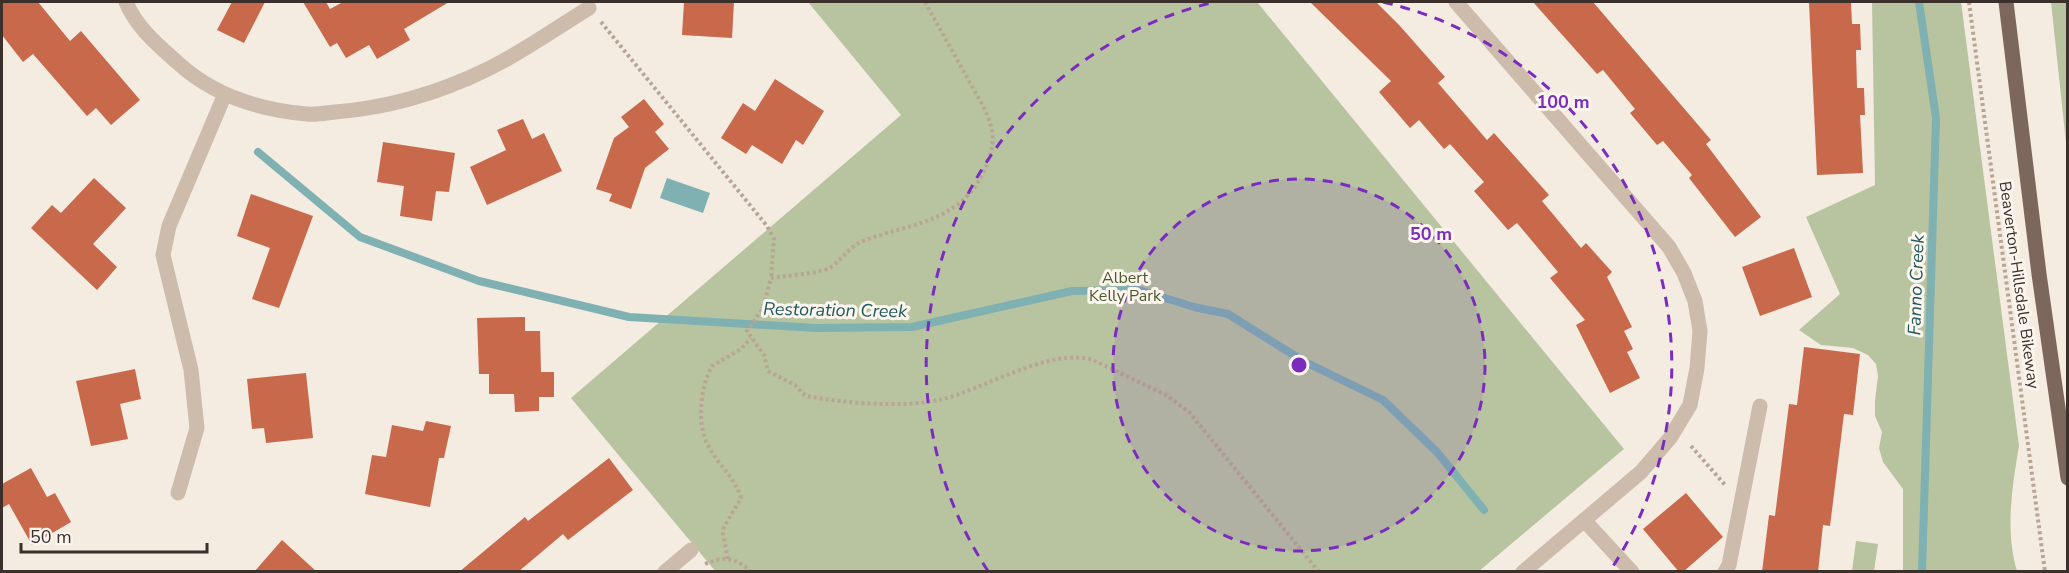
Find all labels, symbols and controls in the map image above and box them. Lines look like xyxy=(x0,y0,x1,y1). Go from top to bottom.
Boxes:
text: 100 m xyxy=(1536,90,1590,114)
street label: Beaverton-Hillsdale Bikeway xyxy=(1994,180,2045,391)
text: 50 m xyxy=(1410,222,1452,246)
water label: Fanno Creek xyxy=(1902,233,1930,336)
park label: Albert Kelly Park xyxy=(1089,267,1162,307)
water label: Restoration Creek xyxy=(763,297,908,323)
centre of rings xyxy=(1289,355,1309,375)
scale bar xyxy=(21,516,207,554)
text: 50 m xyxy=(30,525,72,549)

